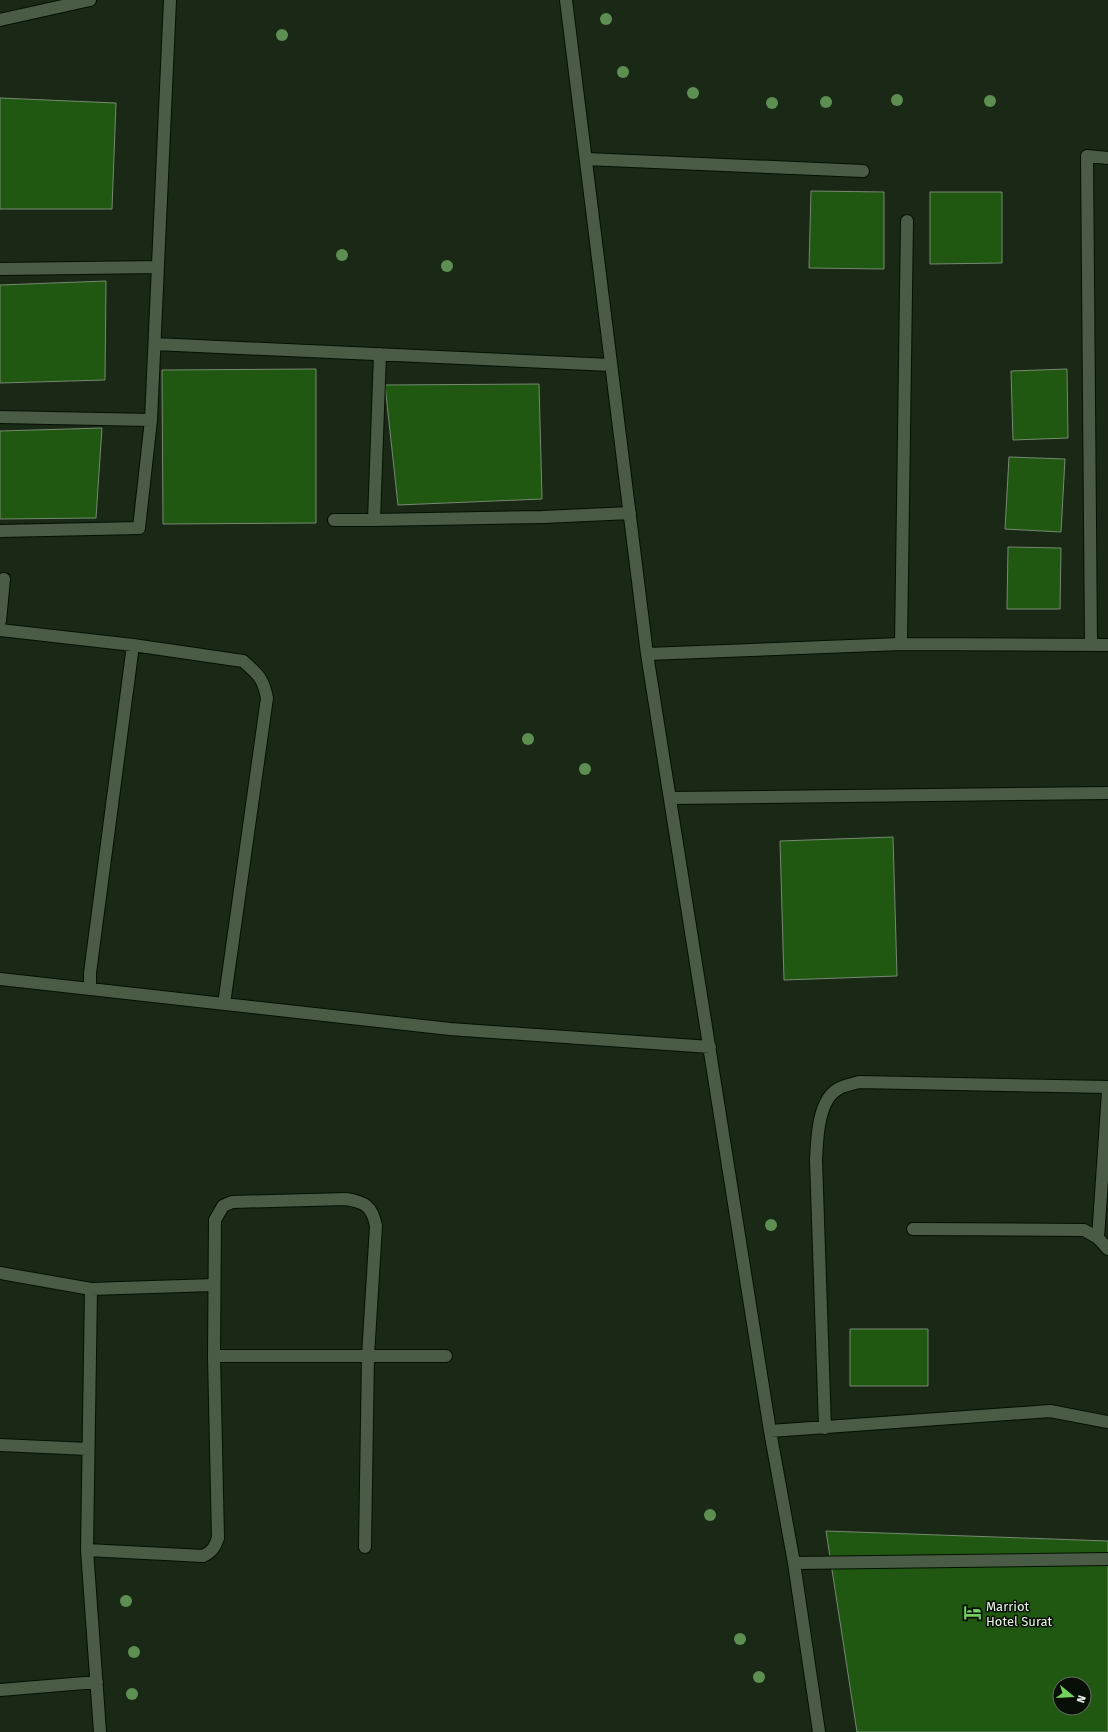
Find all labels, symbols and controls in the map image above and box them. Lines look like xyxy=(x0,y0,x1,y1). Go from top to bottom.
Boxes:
place label: Marriot Hotel Surat xyxy=(986,1599,1053,1629)
hotel icon: Marriot Hotel Surat xyxy=(963,1603,983,1623)
north arrow xyxy=(1052,1676,1092,1716)
text: N xyxy=(1074,1693,1088,1704)

